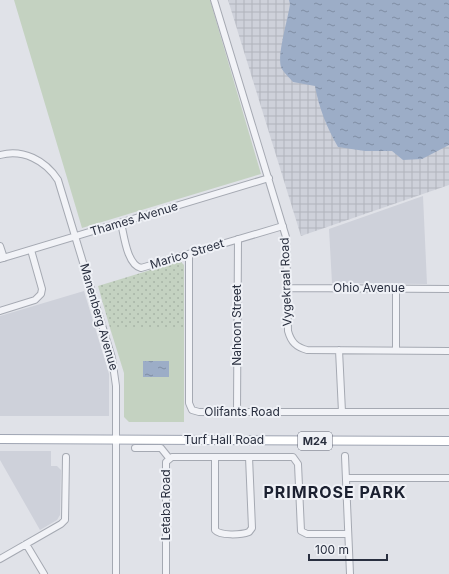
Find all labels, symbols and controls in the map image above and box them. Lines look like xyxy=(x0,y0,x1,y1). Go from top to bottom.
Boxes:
street label: Thames Avenue xyxy=(88,198,180,239)
street label: Marico Street xyxy=(148,235,226,272)
street label: Vygekraal Road xyxy=(276,237,295,327)
street label: Manenberg Avenue xyxy=(77,262,122,372)
street label: Ohio Avenue xyxy=(333,280,405,295)
street label: Nahoon Street xyxy=(229,284,244,366)
street label: Olifants Road xyxy=(204,404,280,419)
street label: Turf Hall Road xyxy=(184,432,264,447)
road number: M24 xyxy=(298,432,332,450)
street label: Letaba Road xyxy=(158,469,173,541)
district label: PRIMROSE PARK xyxy=(263,482,407,502)
scale bar xyxy=(309,536,387,562)
text: 100 m xyxy=(315,542,349,557)

